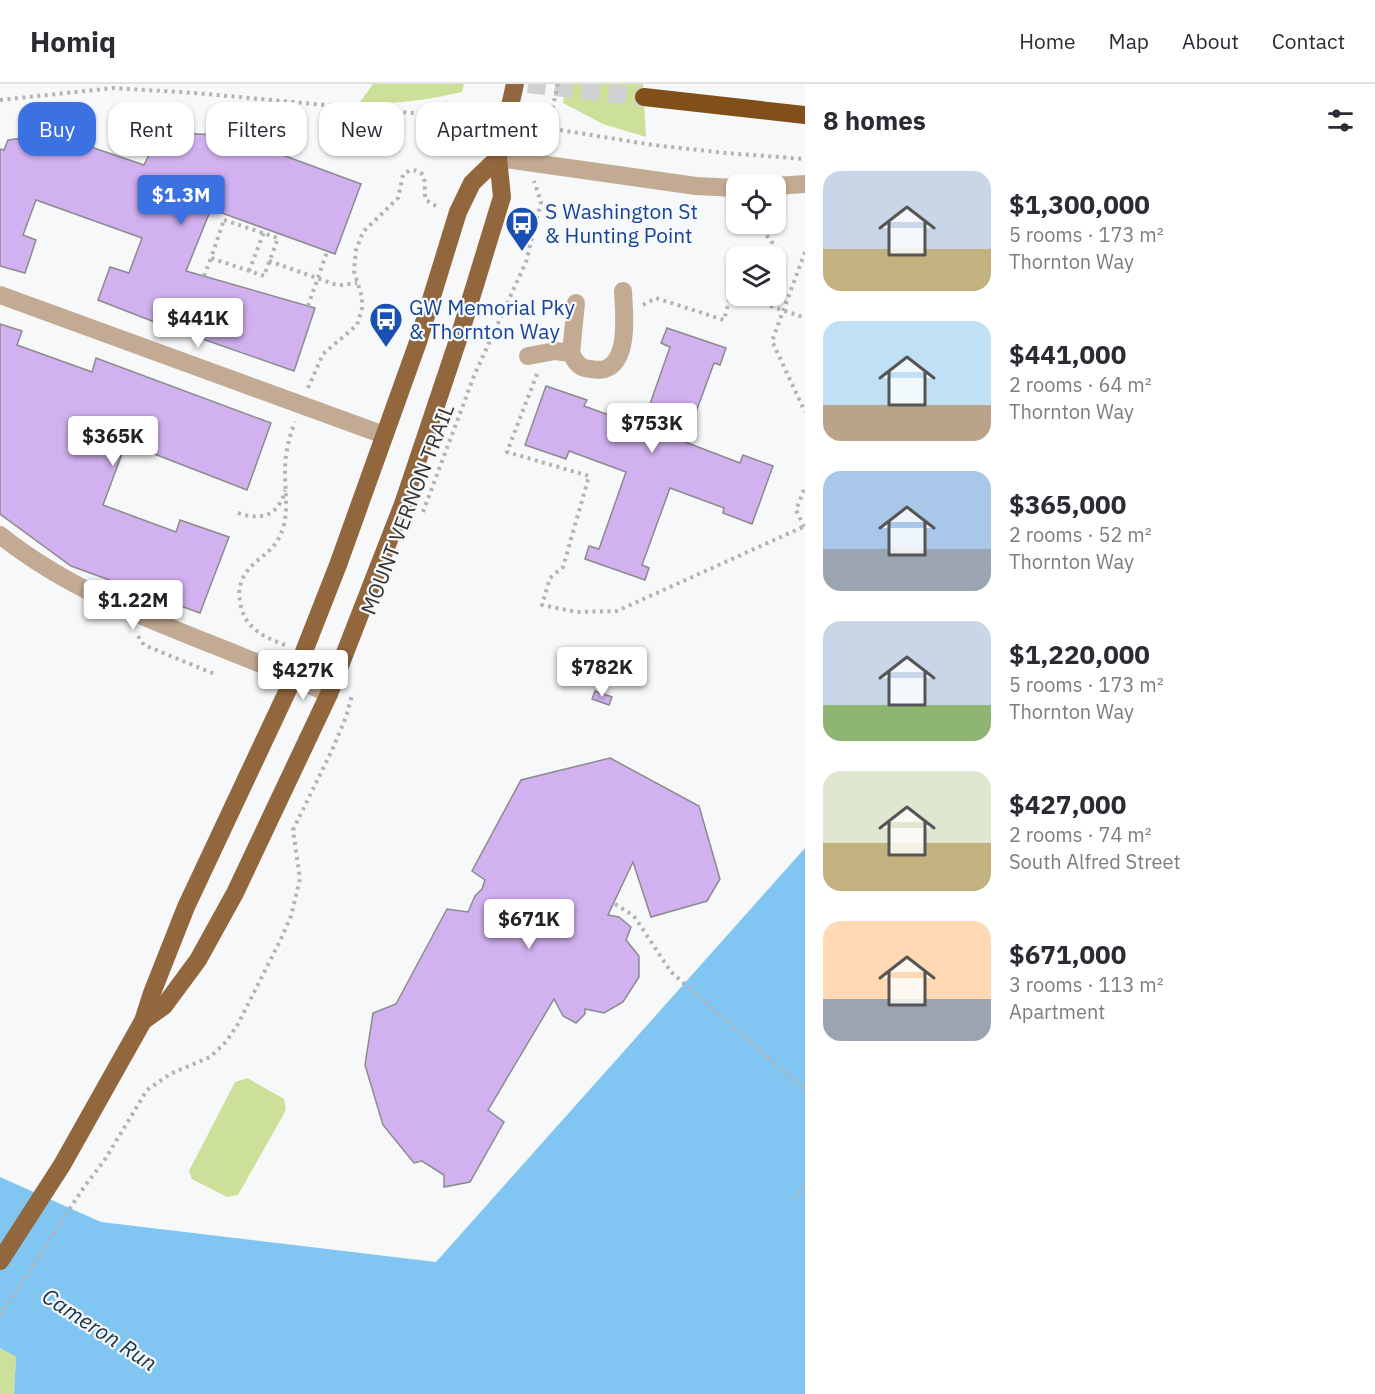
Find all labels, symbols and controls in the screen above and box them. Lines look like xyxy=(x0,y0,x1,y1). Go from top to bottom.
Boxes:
text: Homiq xyxy=(30,23,116,60)
text: Home xyxy=(1019,27,1076,55)
text: Map xyxy=(1109,27,1149,55)
text: About xyxy=(1182,27,1239,55)
text: Contact xyxy=(1272,27,1345,55)
chip: Buy xyxy=(18,102,96,156)
chip: Rent xyxy=(108,102,194,156)
chip: Filters xyxy=(206,102,307,156)
chip: New xyxy=(319,102,404,156)
chip: Apartment xyxy=(416,102,559,156)
text: 8 homes xyxy=(823,103,926,137)
icon: filters xyxy=(1324,104,1357,137)
map controls xyxy=(726,174,786,306)
button: locate xyxy=(726,174,786,234)
pin: $1.3M xyxy=(139,175,223,226)
text: $1.3M xyxy=(152,181,210,208)
text: $1,300,000 xyxy=(1009,187,1150,221)
icon: home xyxy=(871,195,943,267)
place label: S Washington St & Hunting Point xyxy=(545,197,698,249)
bus stop icon: S Washington St & Hunting Point xyxy=(504,205,540,252)
text: 5 rooms · 173 m² xyxy=(1009,221,1164,248)
button: layers xyxy=(726,246,786,306)
text: Thornton Way xyxy=(1009,248,1134,275)
place label: GW Memorial Pky & Thornton Way xyxy=(409,293,576,345)
pin: $441K xyxy=(156,298,240,349)
bus stop icon: GW Memorial Pky & Thornton Way xyxy=(368,301,404,348)
text: $441K xyxy=(167,304,229,331)
text: $441,000 xyxy=(1009,337,1126,371)
icon: home xyxy=(871,345,943,417)
text: 2 rooms · 64 m² xyxy=(1009,371,1152,398)
text: Thornton Way xyxy=(1009,398,1134,425)
street label: MOUNT VERNON TRAIL xyxy=(354,400,460,618)
pin: $753K xyxy=(610,403,694,454)
text: $753K xyxy=(621,409,683,436)
pin: $365K xyxy=(71,416,155,467)
text: $365K xyxy=(82,422,144,449)
text: $365,000 xyxy=(1009,487,1126,521)
icon: home xyxy=(871,495,943,567)
text: 2 rooms · 52 m² xyxy=(1009,521,1152,548)
text: Thornton Way xyxy=(1009,548,1134,575)
pin: $1.22M xyxy=(84,580,182,631)
text: $1.22M xyxy=(98,586,168,613)
text: $1,220,000 xyxy=(1009,637,1150,671)
icon: home xyxy=(871,645,943,717)
pin: $782K xyxy=(560,647,644,698)
pin: $427K xyxy=(261,650,345,701)
text: $782K xyxy=(571,653,633,680)
text: $427K xyxy=(272,656,334,683)
text: 5 rooms · 173 m² xyxy=(1009,671,1164,698)
text: Thornton Way xyxy=(1009,698,1134,725)
text: $427,000 xyxy=(1009,787,1126,821)
icon: home xyxy=(871,795,943,867)
text: 2 rooms · 74 m² xyxy=(1009,821,1152,848)
text: South Alfred Street xyxy=(1009,848,1180,875)
pin: $671K xyxy=(487,899,571,950)
text: $671K xyxy=(498,905,560,932)
text: $671,000 xyxy=(1009,937,1126,971)
icon: home xyxy=(871,945,943,1017)
text: 3 rooms · 113 m² xyxy=(1009,971,1164,998)
text: Apartment xyxy=(1009,998,1105,1025)
water label: Cameron Run xyxy=(37,1281,163,1377)

